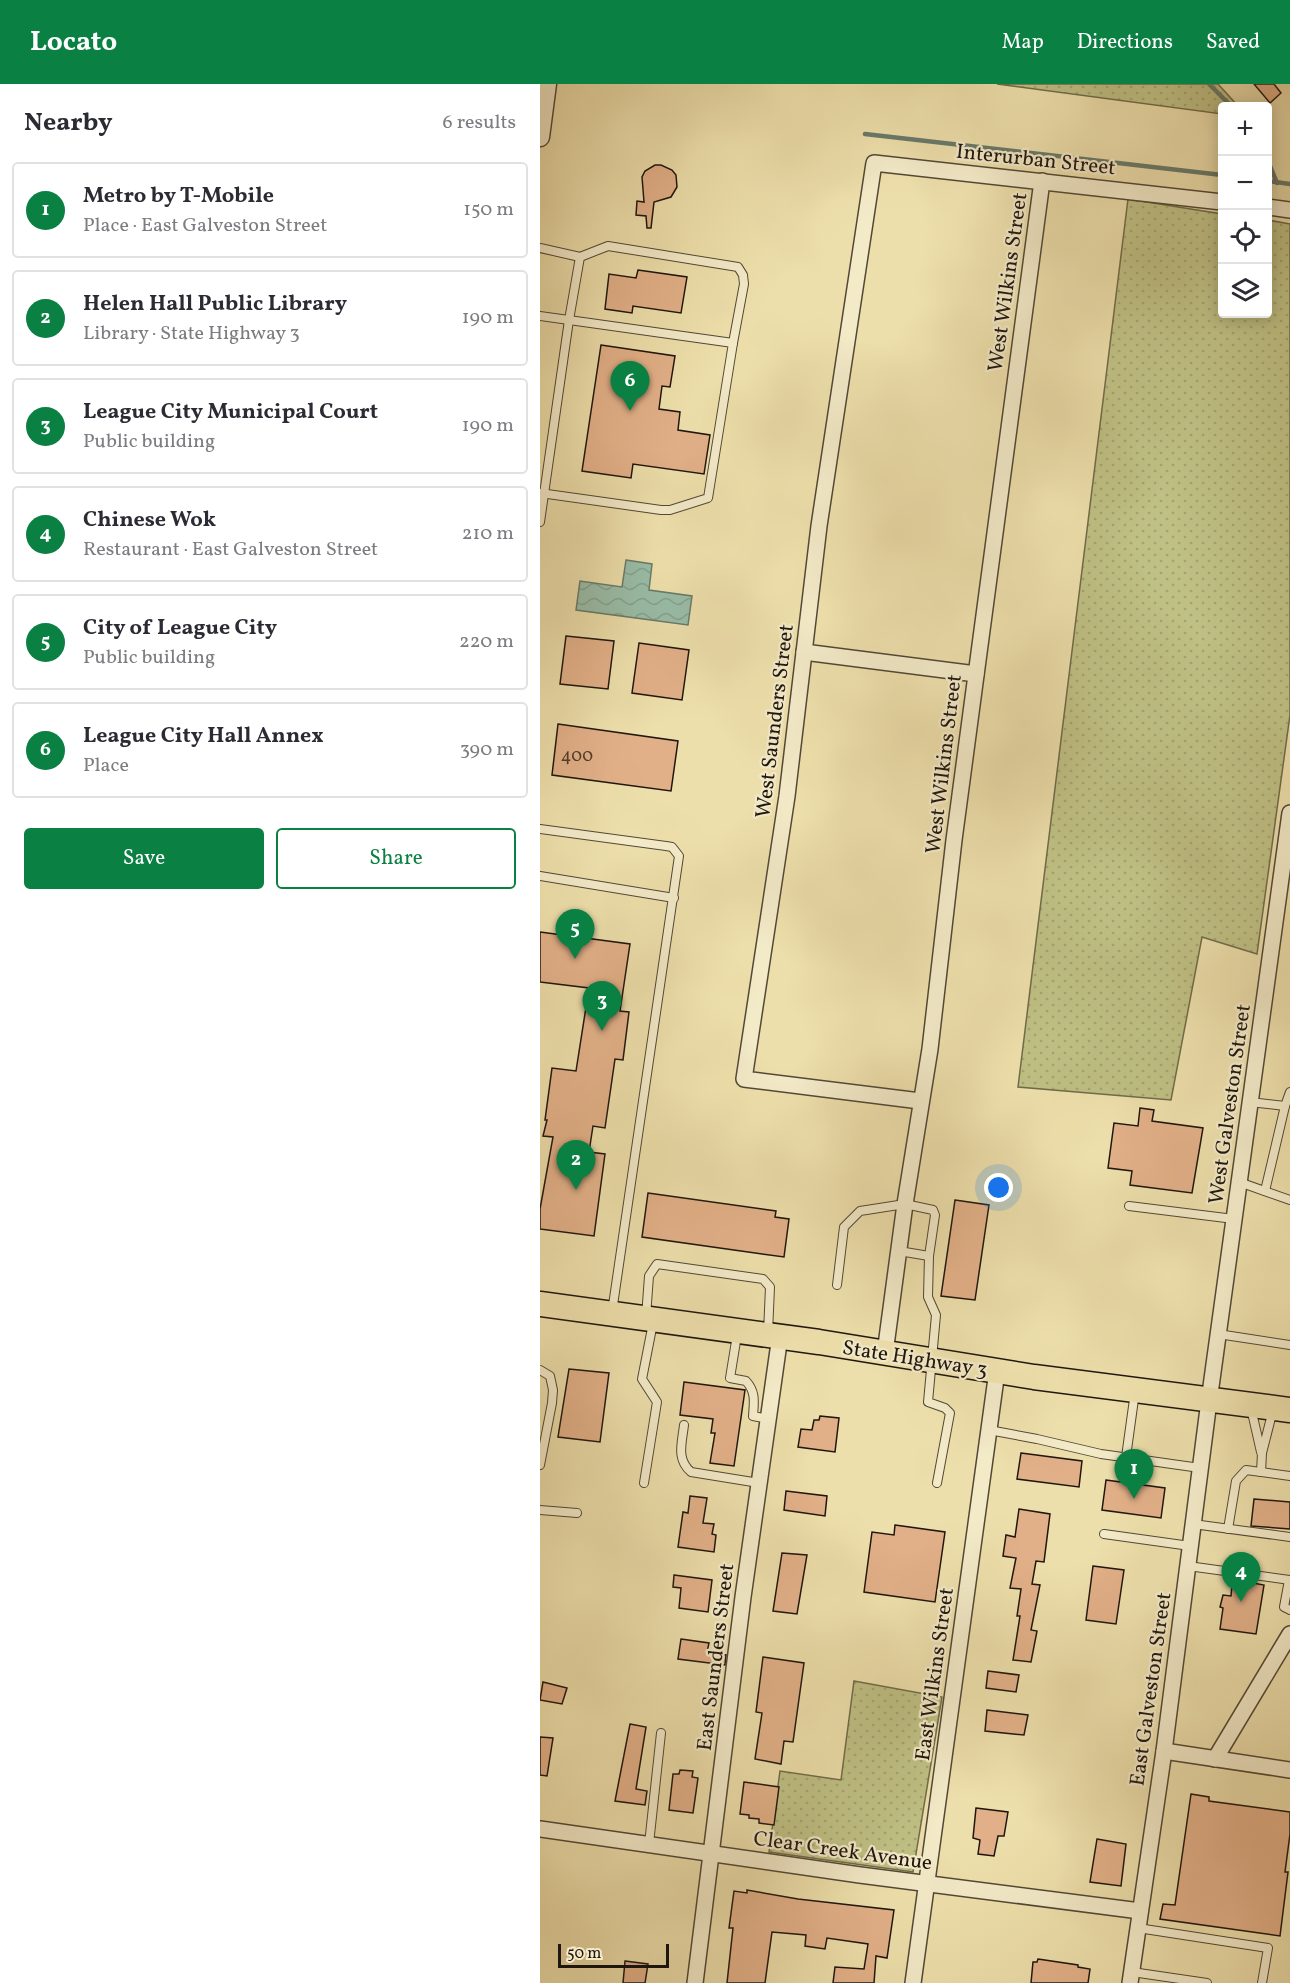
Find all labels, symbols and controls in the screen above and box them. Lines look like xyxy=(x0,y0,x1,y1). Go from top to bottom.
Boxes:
text: Locato xyxy=(30,23,117,62)
text: Map xyxy=(1002,28,1044,57)
text: Directions xyxy=(1077,28,1173,57)
text: Saved xyxy=(1206,28,1260,57)
map controls xyxy=(1218,102,1272,318)
button: + xyxy=(1218,102,1272,156)
text: Nearby xyxy=(24,105,113,141)
text: 6 results xyxy=(443,109,516,137)
street label: Interurban Street xyxy=(955,138,1117,183)
button: − xyxy=(1218,156,1272,210)
text: Metro by T-Mobile xyxy=(83,181,274,212)
street label: West Wilkins Street xyxy=(982,191,1035,374)
text: 1 xyxy=(41,196,50,224)
text: 150 m xyxy=(463,196,514,224)
button: locate xyxy=(1218,210,1272,264)
text: Place · East Galveston Street xyxy=(83,212,327,240)
button: layers xyxy=(1218,264,1272,318)
text: Helen Hall Public Library xyxy=(83,289,347,320)
text: 2 xyxy=(40,304,51,332)
text: 190 m xyxy=(462,304,514,332)
text: Library · State Highway 3 xyxy=(83,320,300,348)
pin: 6 xyxy=(610,362,650,411)
text: League City Municipal Court xyxy=(83,397,378,428)
text: 3 xyxy=(40,412,51,440)
text: 190 m xyxy=(462,412,514,440)
text: Public building xyxy=(83,428,215,456)
text: Chinese Wok xyxy=(83,505,216,536)
text: 4 xyxy=(39,520,52,548)
text: 210 m xyxy=(462,520,514,548)
text: Restaurant · East Galveston Street xyxy=(83,536,378,564)
text: City of League City xyxy=(83,613,277,644)
street label: West Saunders Street xyxy=(749,623,802,820)
text: 5 xyxy=(41,628,50,656)
text: 220 m xyxy=(459,628,514,656)
text: Public building xyxy=(83,644,215,672)
street label: West Wilkins Street xyxy=(919,673,970,856)
text: League City Hall Annex xyxy=(83,721,324,752)
text: 6 xyxy=(40,736,51,764)
text: 390 m xyxy=(460,736,514,764)
house number: 400 xyxy=(561,744,593,769)
text: Place xyxy=(83,752,129,780)
button: Save xyxy=(24,828,264,889)
button: Share xyxy=(276,828,516,889)
pin: 5 xyxy=(555,910,594,959)
pin: 3 xyxy=(582,982,622,1031)
street label: West Galveston Street xyxy=(1202,1002,1259,1206)
pin: 2 xyxy=(556,1140,596,1190)
your location xyxy=(984,1173,1013,1202)
street label: State Highway 3 xyxy=(840,1334,990,1385)
pin: 1 xyxy=(1114,1450,1154,1499)
pin: 4 xyxy=(1222,1552,1260,1602)
street label: East Saunders Street xyxy=(691,1562,742,1753)
street label: East Wilkins Street xyxy=(909,1586,962,1763)
street label: East Galveston Street xyxy=(1124,1590,1179,1788)
street label: Clear Creek Avenue xyxy=(752,1825,934,1878)
scale bar xyxy=(558,1941,669,1968)
text: 50 m xyxy=(567,1943,601,1965)

